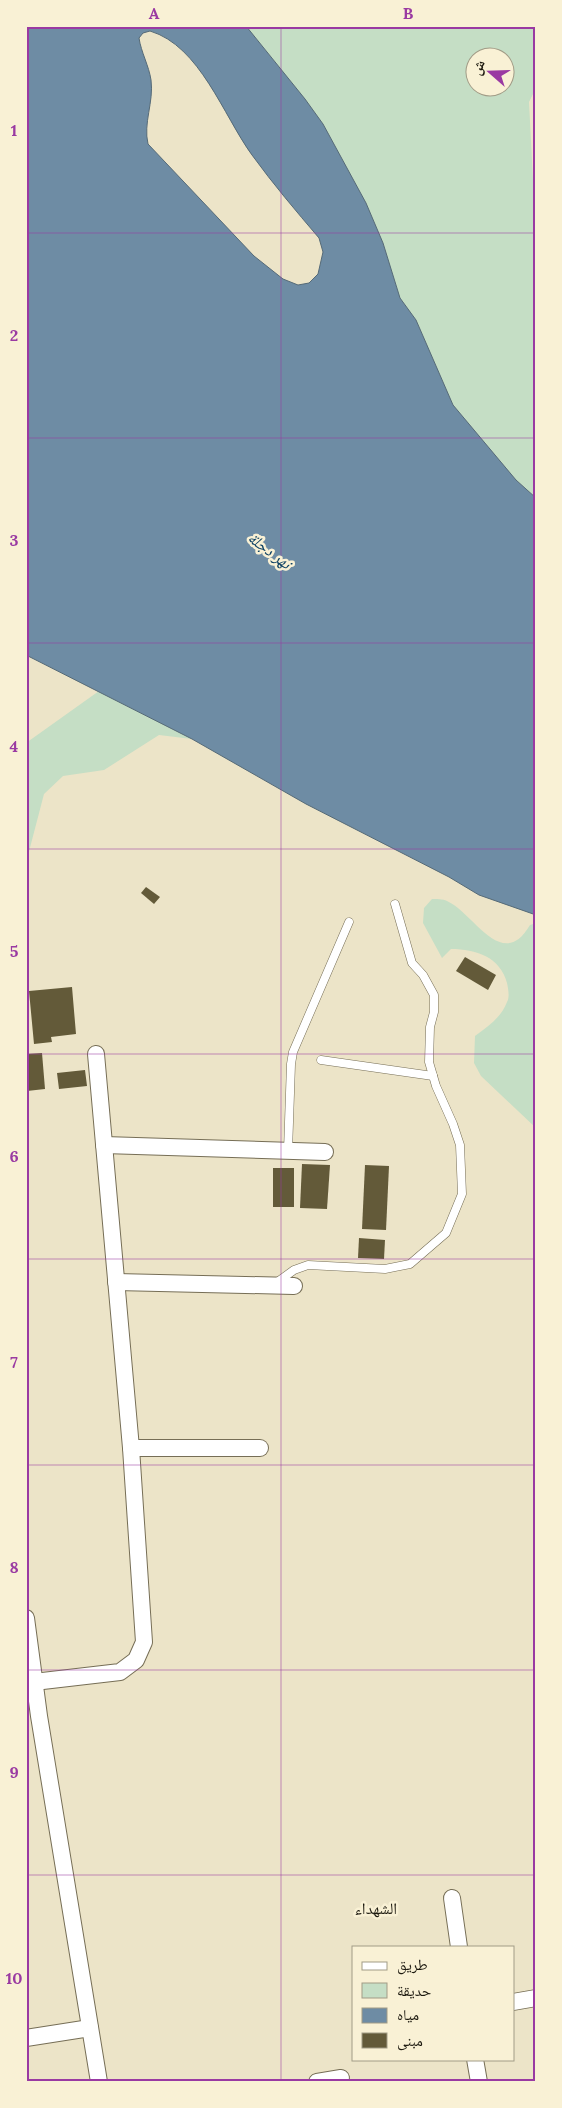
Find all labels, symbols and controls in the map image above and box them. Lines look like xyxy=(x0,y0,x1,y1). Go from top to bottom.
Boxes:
text: A xyxy=(149,3,160,23)
text: B xyxy=(403,3,414,23)
north arrow xyxy=(464,48,514,98)
text: ش xyxy=(467,57,489,78)
text: 1 xyxy=(11,120,17,140)
text: 2 xyxy=(10,325,18,345)
water label: نهر دجلة xyxy=(244,527,298,574)
text: 3 xyxy=(10,530,19,550)
text: 4 xyxy=(10,736,19,756)
text: 5 xyxy=(10,941,19,961)
text: 6 xyxy=(9,1146,19,1166)
text: 7 xyxy=(10,1352,18,1372)
text: 8 xyxy=(9,1557,19,1577)
text: 9 xyxy=(9,1762,19,1782)
district label: الشهداء xyxy=(355,1898,397,1918)
legend xyxy=(352,1946,514,2060)
text: طريق xyxy=(397,1955,428,1975)
text: 10 xyxy=(6,1968,22,1988)
text: حديقة xyxy=(397,1981,432,2000)
text: مياه xyxy=(397,2005,419,2024)
text: مبنى xyxy=(397,2031,423,2051)

